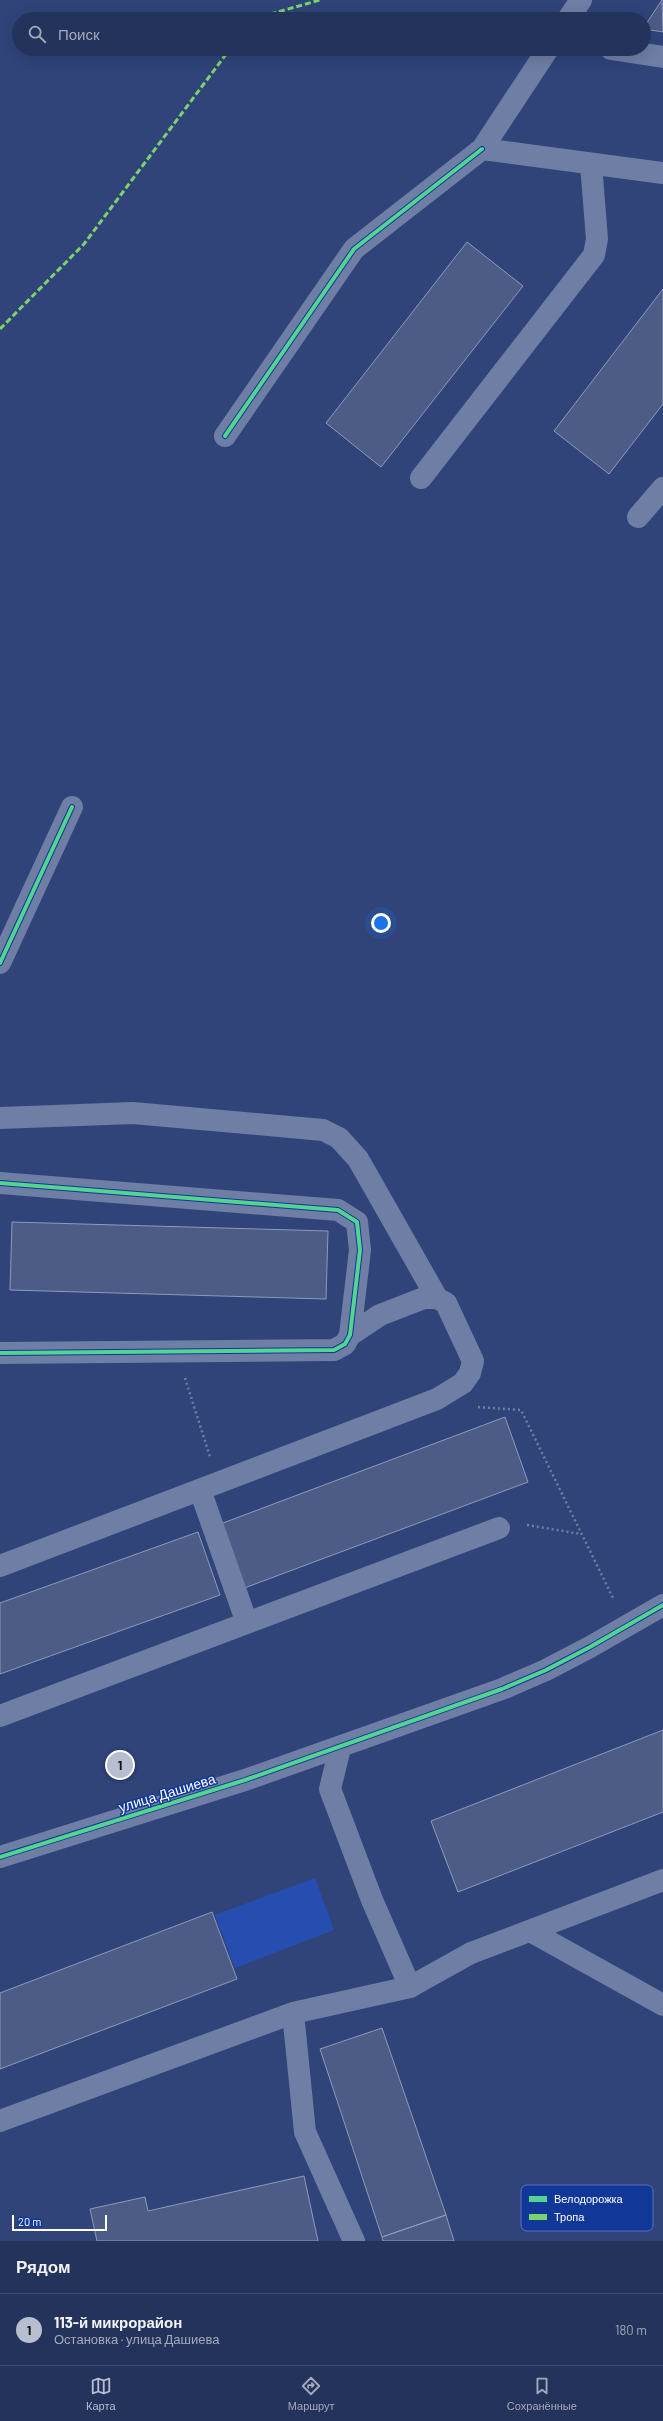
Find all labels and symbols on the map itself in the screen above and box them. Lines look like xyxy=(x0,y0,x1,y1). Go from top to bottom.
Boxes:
your location xyxy=(371,913,391,933)
pin: 1 xyxy=(107,1750,133,1780)
street label: улица Дашиева xyxy=(116,1770,218,1815)
legend xyxy=(521,2185,653,2231)
text: Велодорожка xyxy=(554,2192,624,2205)
text: Тропа xyxy=(554,2210,585,2223)
scale bar xyxy=(12,2213,107,2232)

